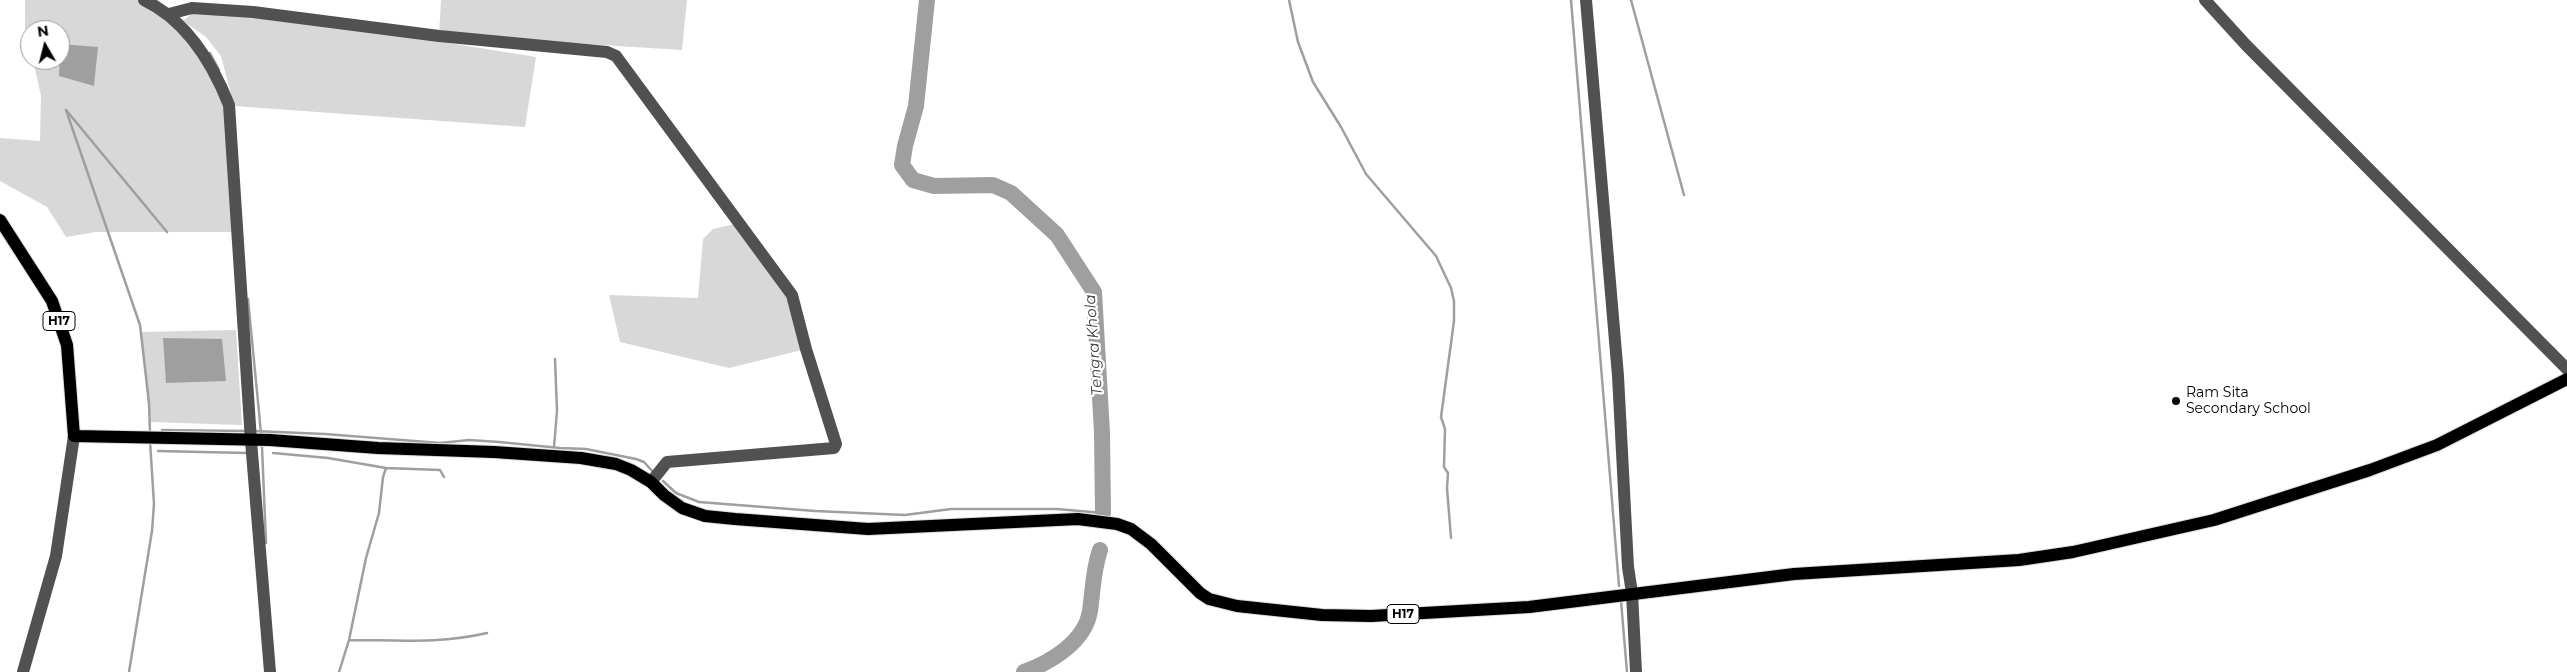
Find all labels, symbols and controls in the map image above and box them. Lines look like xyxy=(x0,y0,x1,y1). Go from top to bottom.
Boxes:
north arrow xyxy=(20,20,70,70)
text: N xyxy=(36,21,50,41)
water label: Tengra Khola xyxy=(1081,294,1107,396)
road number: H17 xyxy=(43,312,75,331)
place label: Ram Sita Secondary School xyxy=(2186,385,2311,418)
marker: Ram Sita Secondary School xyxy=(2170,395,2182,407)
road number: H17 xyxy=(1387,604,1419,624)

